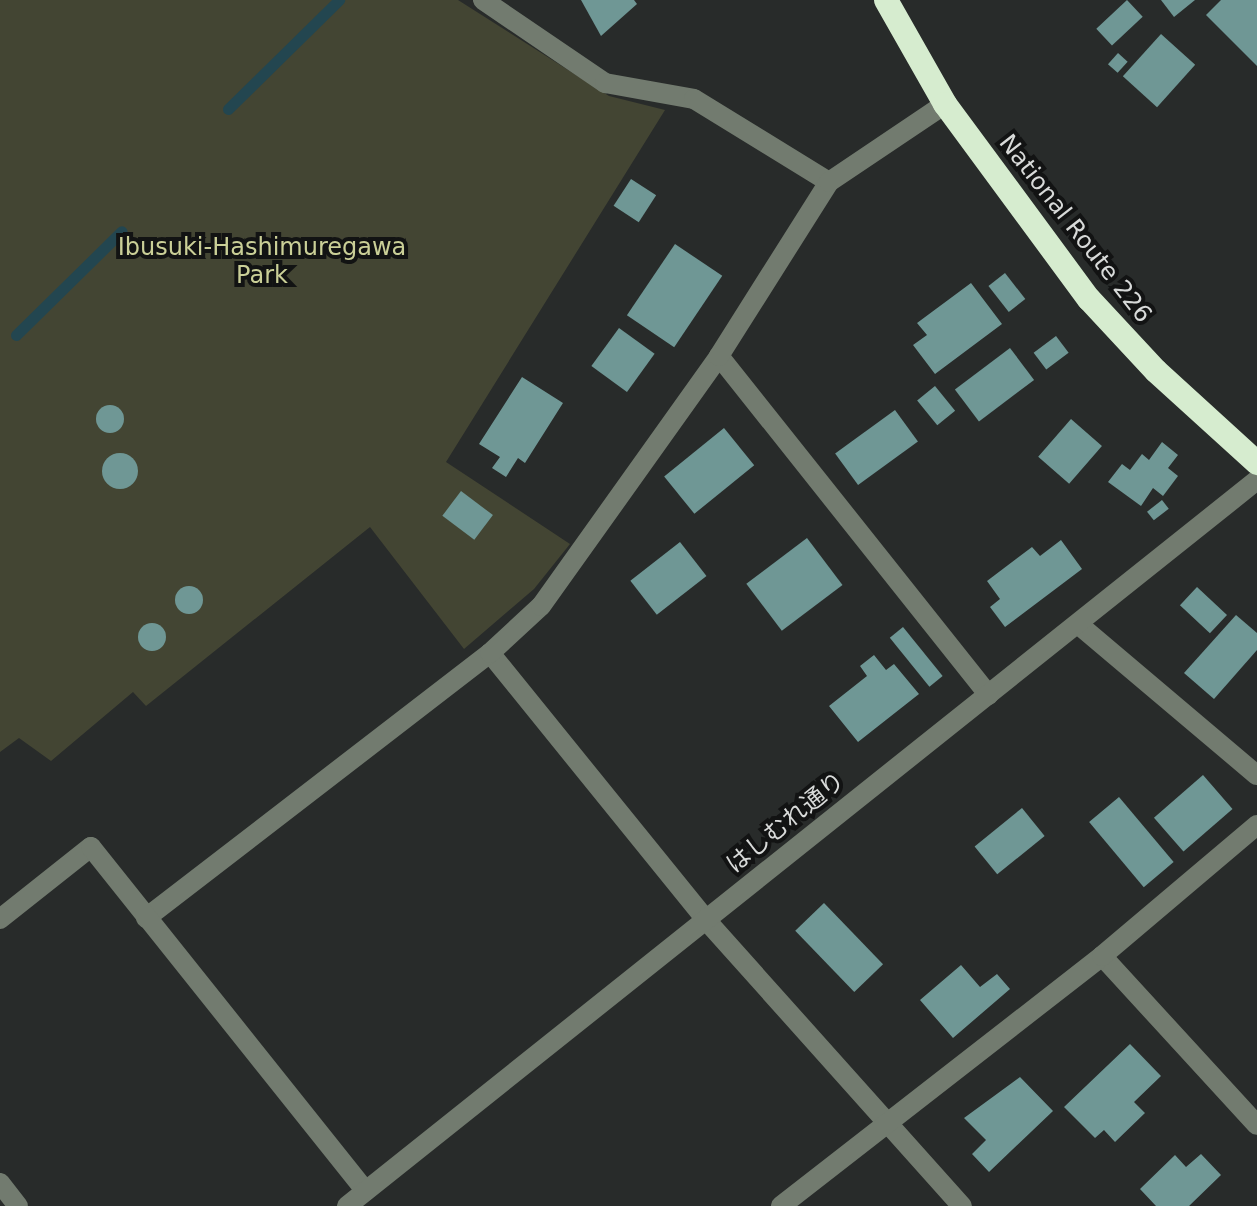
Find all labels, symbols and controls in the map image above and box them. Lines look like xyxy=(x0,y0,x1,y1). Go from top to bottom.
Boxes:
street label: National Route 226 xyxy=(993,129,1157,329)
park label: Ibusuki-Hashimuregawa Park xyxy=(118,234,406,290)
street label: はしむれ通り xyxy=(721,766,851,880)

